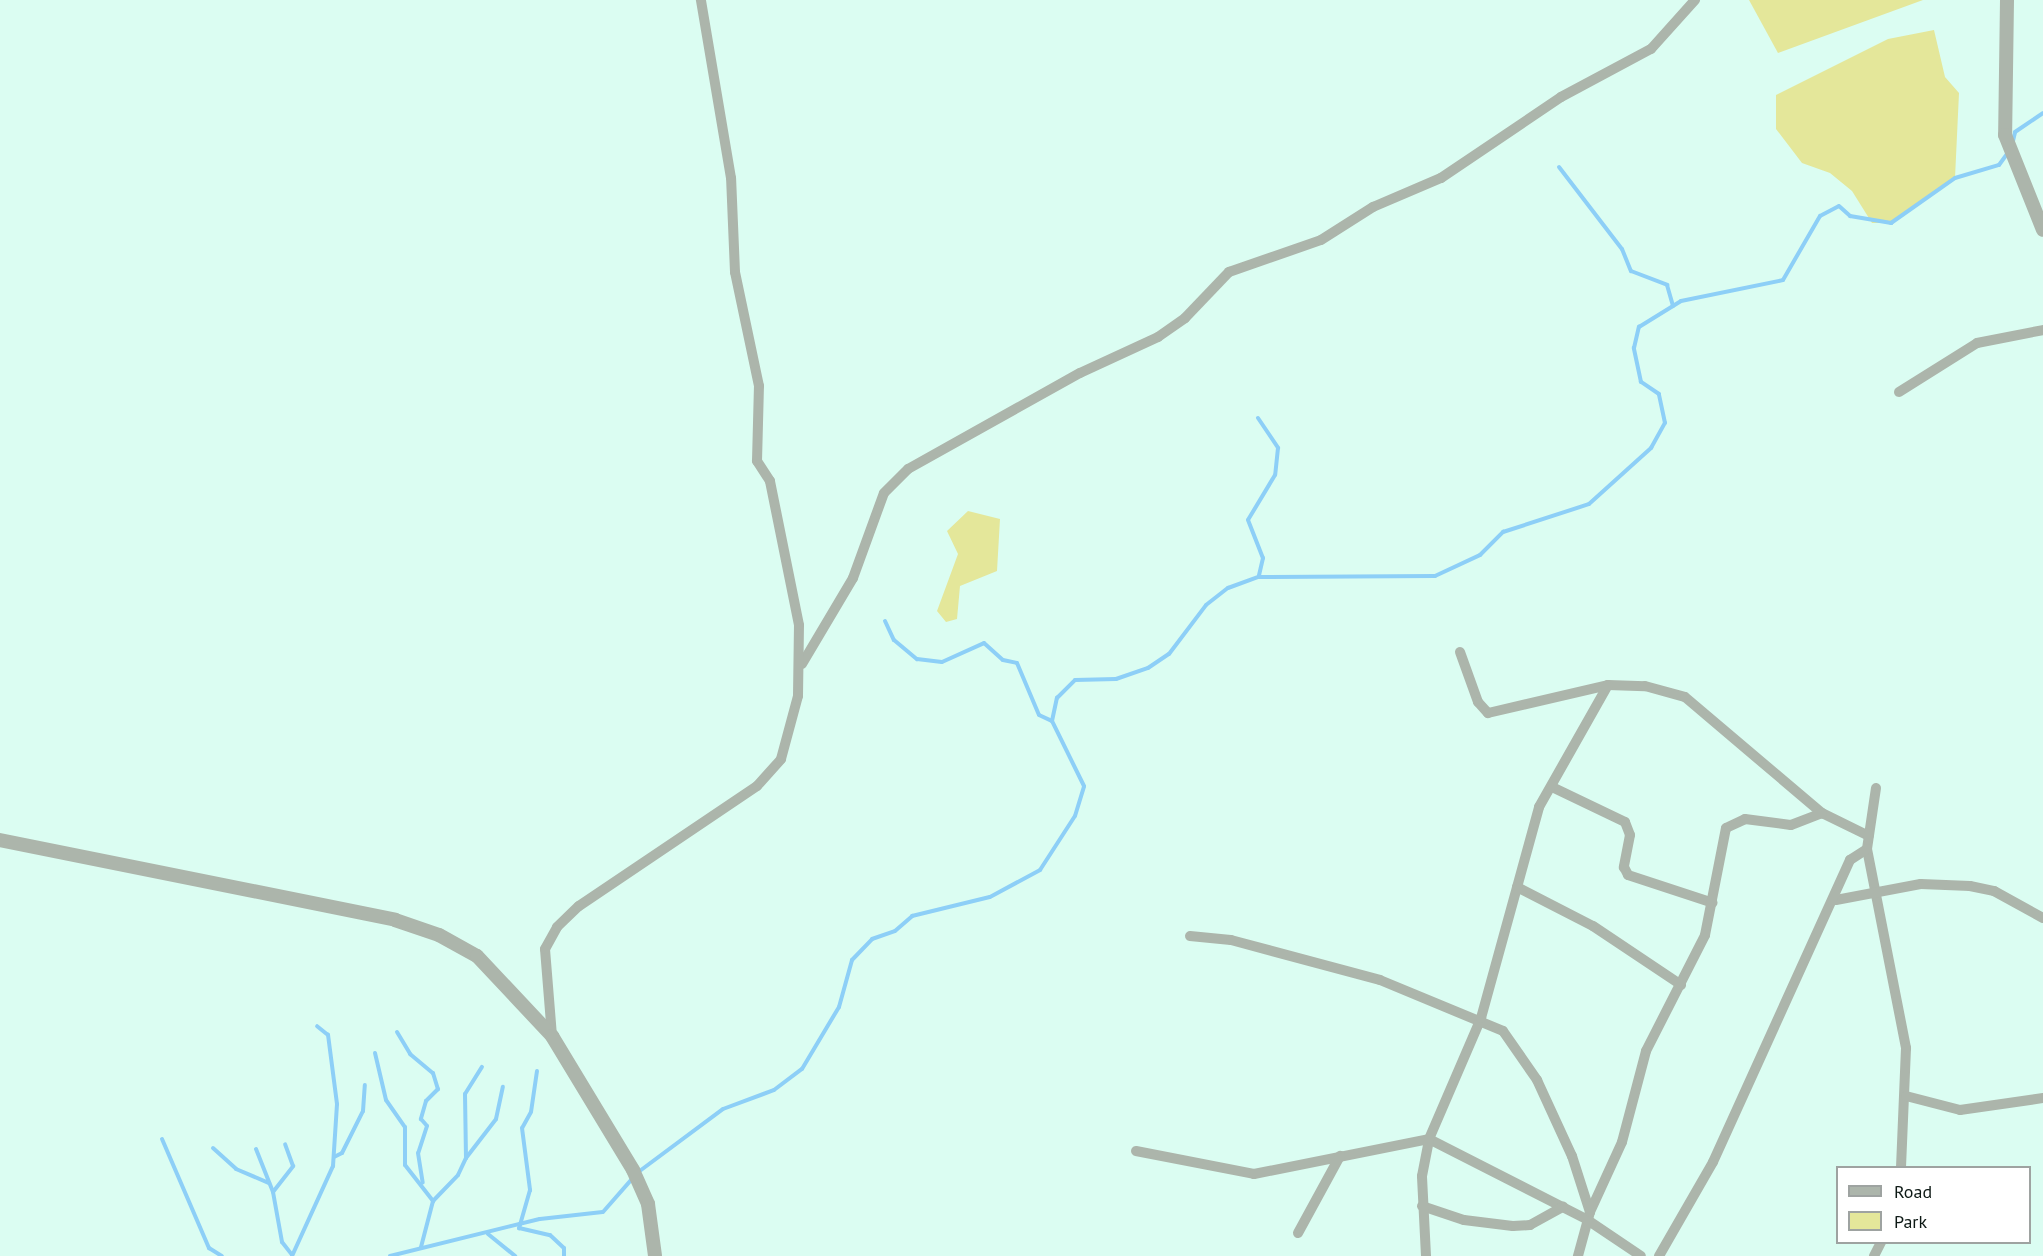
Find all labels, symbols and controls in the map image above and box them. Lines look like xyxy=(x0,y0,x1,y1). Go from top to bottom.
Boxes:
legend xyxy=(1836,1166,2031,1244)
text: Road xyxy=(1894,1180,1932,1203)
text: Park xyxy=(1894,1210,1927,1233)

